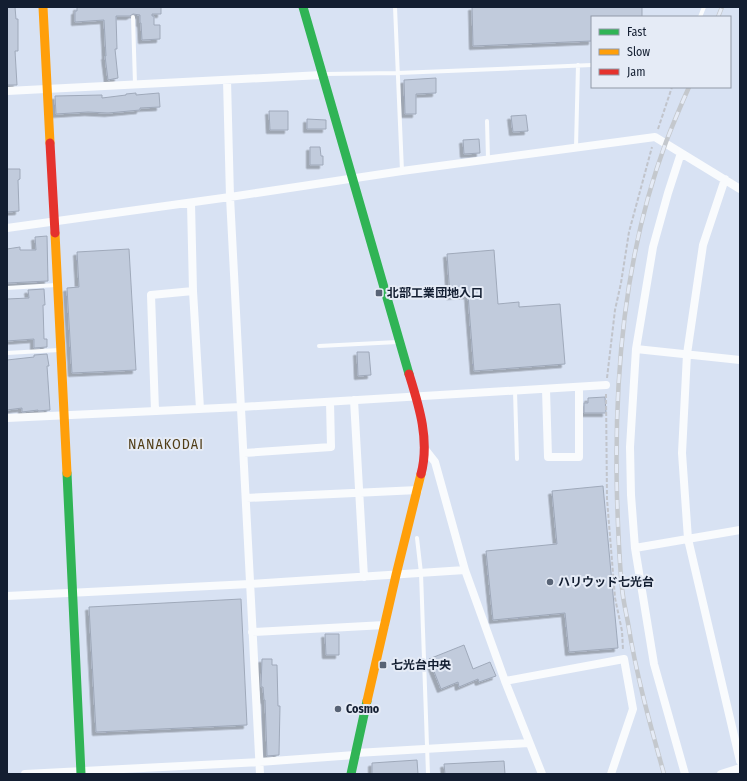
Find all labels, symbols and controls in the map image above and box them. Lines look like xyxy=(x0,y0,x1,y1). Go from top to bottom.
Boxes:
legend xyxy=(591,16,731,88)
text: Fast xyxy=(627,25,646,39)
text: Slow xyxy=(627,45,650,59)
text: Jam xyxy=(627,65,645,79)
place label: 北部工業団地入口 xyxy=(387,286,483,300)
marker: 北部工業団地入口 xyxy=(374,288,384,298)
district label: NANAKODAI xyxy=(128,436,204,453)
place label: ハリウッド七光台 xyxy=(558,575,654,589)
marker: ハリウッド七光台 xyxy=(545,577,555,587)
place label: 七光台中央 xyxy=(391,658,451,672)
marker: 七光台中央 xyxy=(378,660,388,670)
place label: Cosmo xyxy=(346,702,380,716)
marker: Cosmo xyxy=(333,704,343,714)

